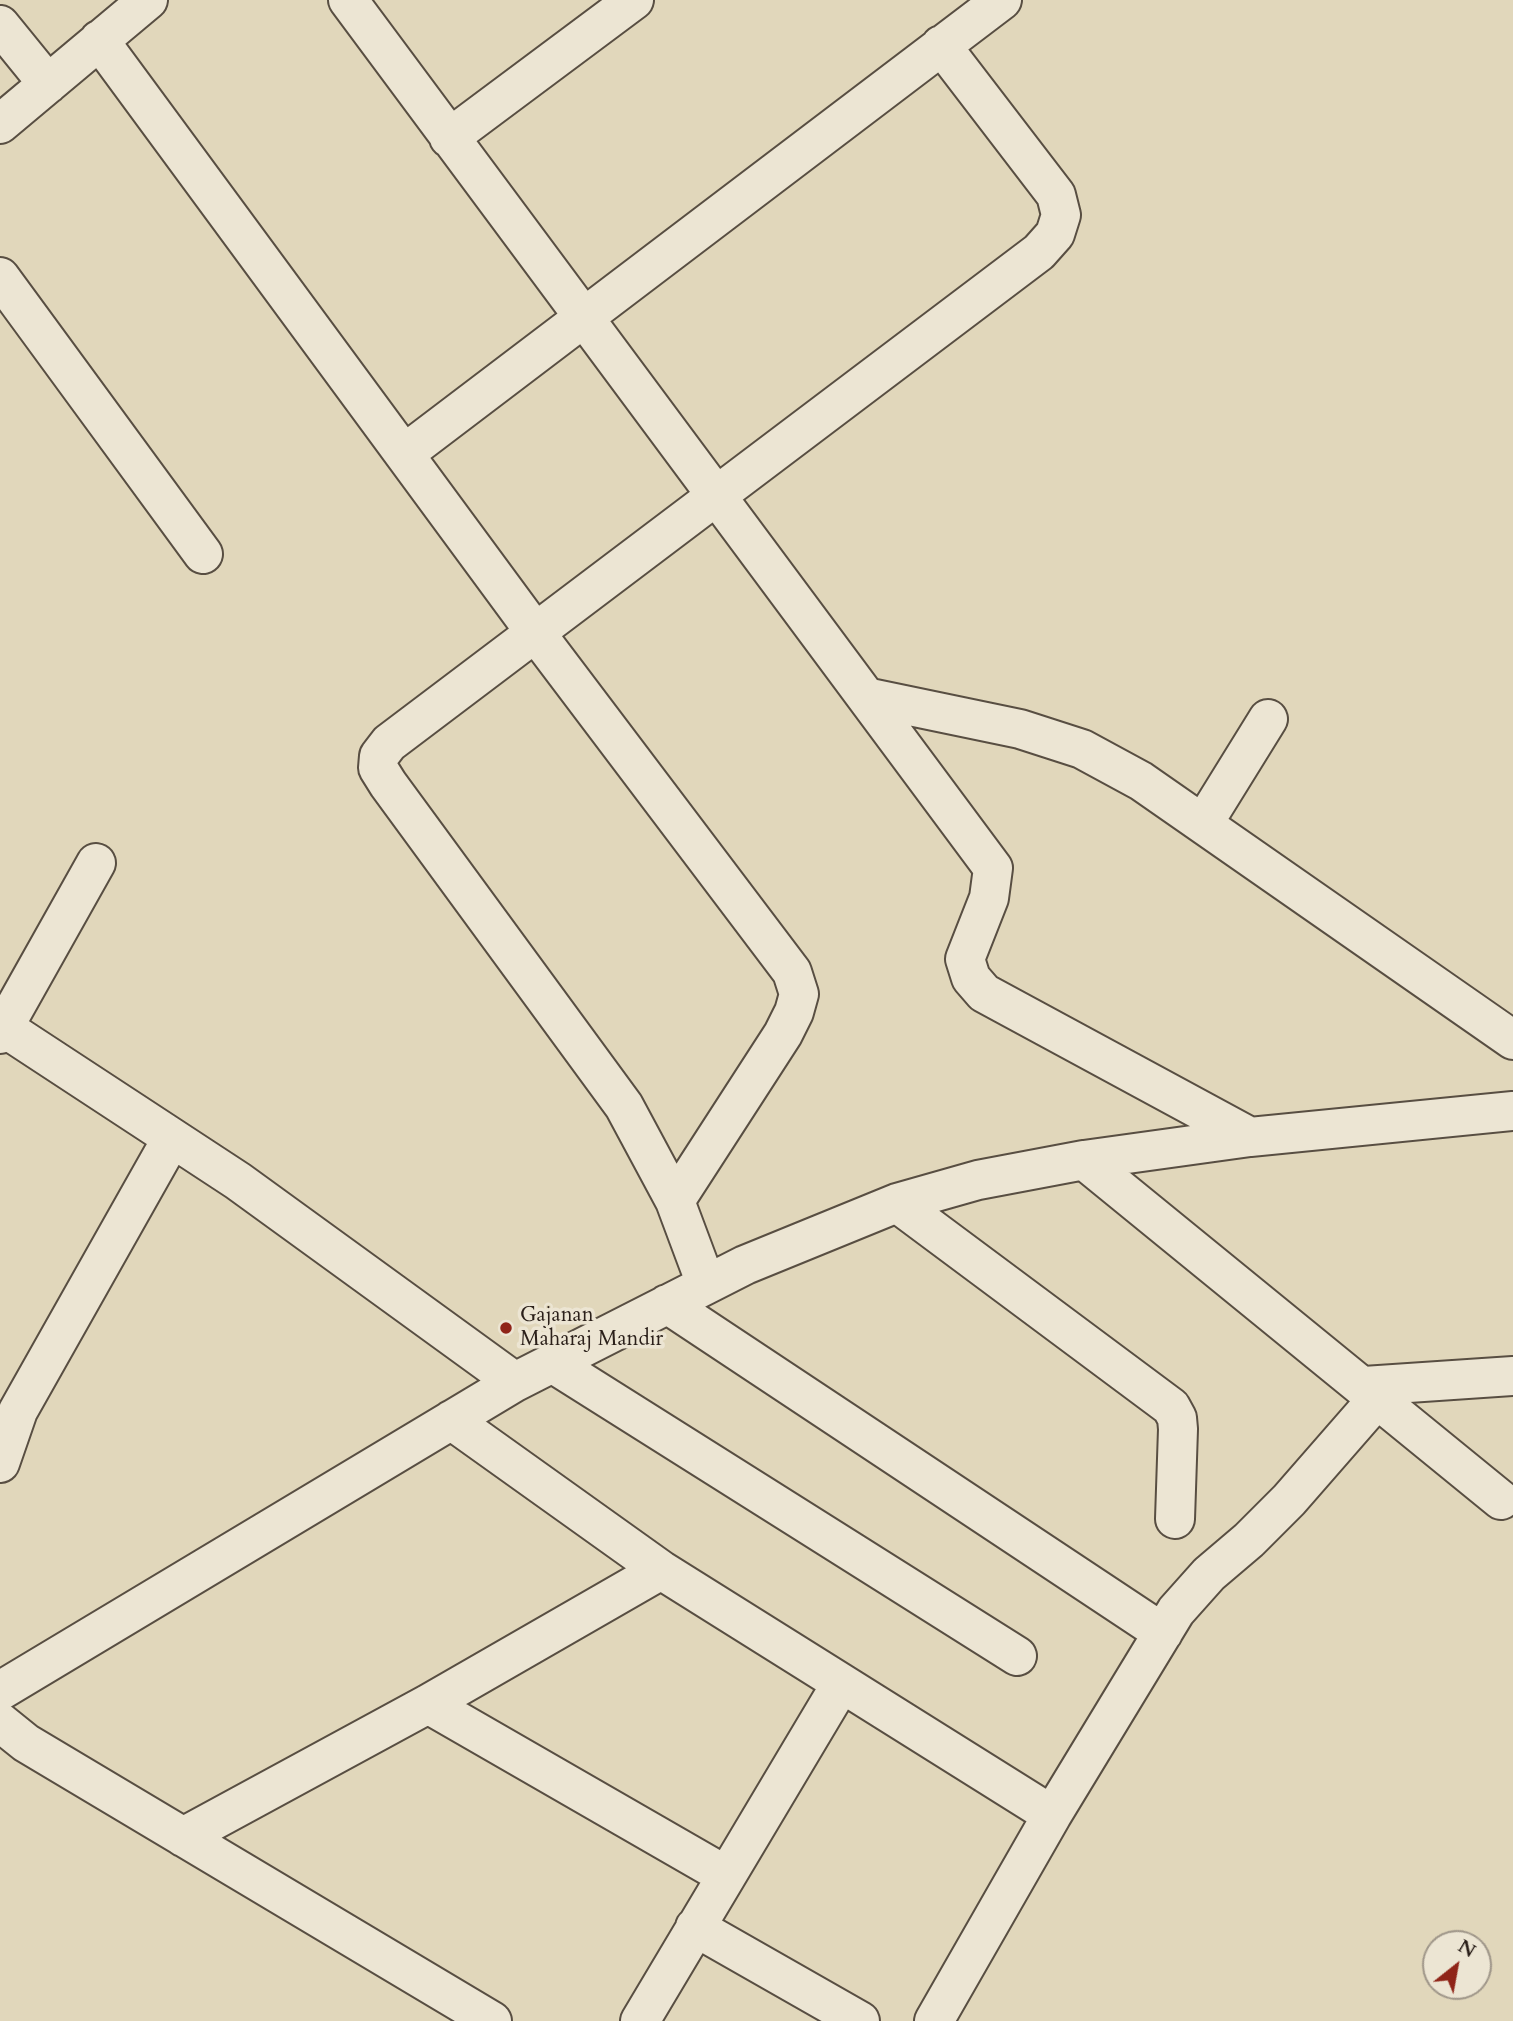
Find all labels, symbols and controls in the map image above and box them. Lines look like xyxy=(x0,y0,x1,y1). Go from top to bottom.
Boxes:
place label: Gajanan Maharaj Mandir xyxy=(520,1303,663,1353)
marker: Gajanan Maharaj Mandir xyxy=(498,1320,514,1336)
north arrow xyxy=(1422,1930,1492,2000)
text: N xyxy=(1453,1933,1481,1964)

